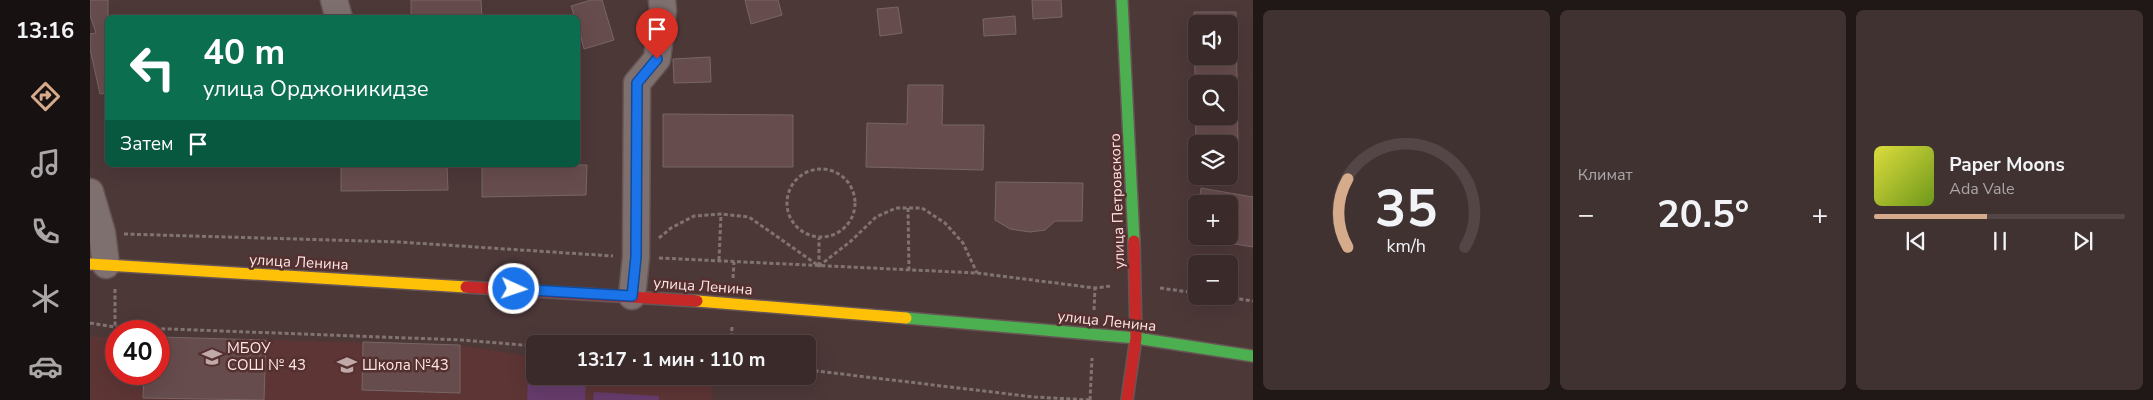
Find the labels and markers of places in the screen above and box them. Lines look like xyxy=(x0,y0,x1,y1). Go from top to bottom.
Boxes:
pin xyxy=(636,8,678,59)
place label: МБОУ СОШ № 43 xyxy=(227,338,306,375)
school or university icon: МБОУ СОШ № 43 xyxy=(201,346,223,368)
school or university icon: Школа №43 xyxy=(336,354,358,376)
place label: Школа №43 xyxy=(362,355,449,375)

